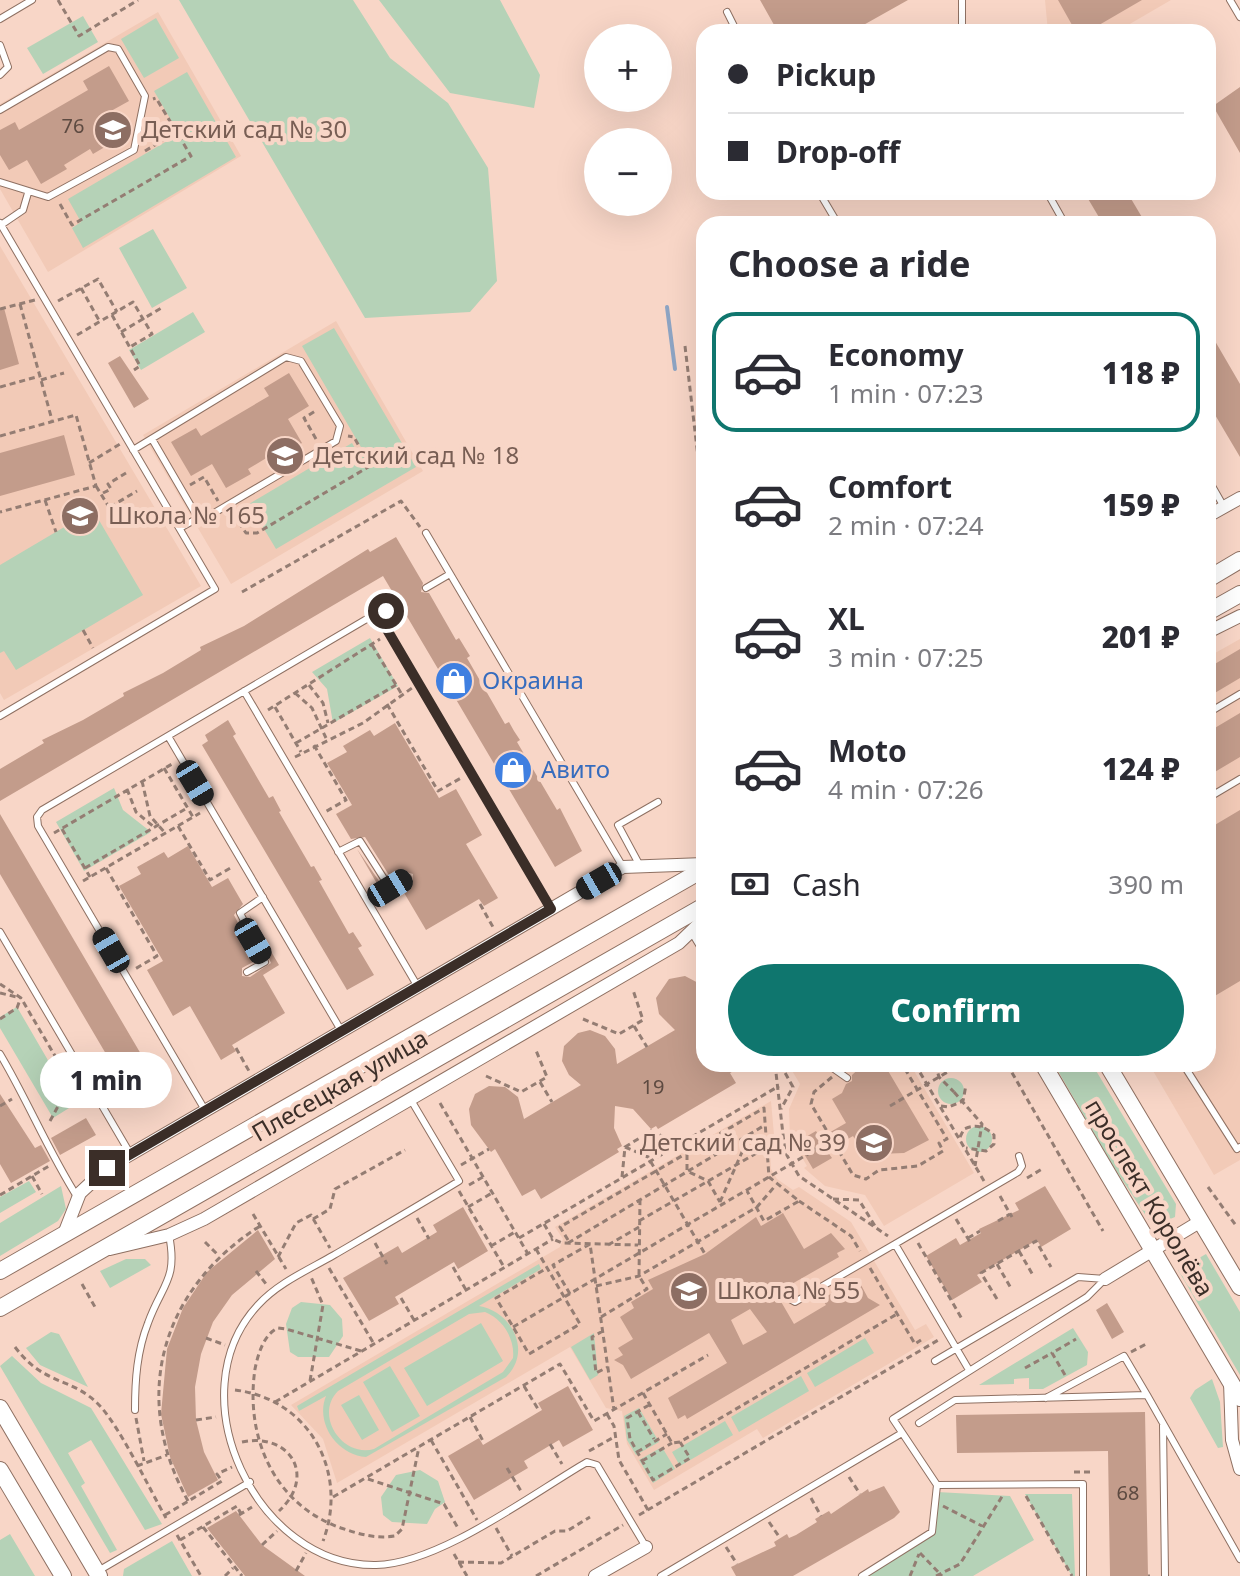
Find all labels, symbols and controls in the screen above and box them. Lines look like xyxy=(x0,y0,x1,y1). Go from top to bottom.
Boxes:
map controls xyxy=(584,24,672,216)
button: + xyxy=(584,24,672,112)
text: Pickup xyxy=(776,54,876,95)
school or university icon: Детский сад № 30 xyxy=(92,109,134,151)
house number: 76 xyxy=(62,112,84,139)
place label: Детский сад № 30 xyxy=(141,112,347,145)
button: − xyxy=(584,128,672,216)
text: Drop-off xyxy=(776,131,900,172)
text: Choose a ride xyxy=(728,239,970,288)
text: Economy xyxy=(828,334,964,375)
icon: car xyxy=(732,336,804,408)
text: 118 ₽ xyxy=(1102,352,1180,393)
text: 1 min · 07:23 xyxy=(828,375,984,411)
school or university icon: Детский сад № 18 xyxy=(264,435,306,477)
place label: Детский сад № 18 xyxy=(313,438,519,471)
text: Comfort xyxy=(828,466,952,507)
icon: car xyxy=(732,468,804,540)
text: 159 ₽ xyxy=(1102,484,1180,525)
school or university icon: Школа № 165 xyxy=(59,495,101,537)
place label: Школа № 165 xyxy=(108,498,265,531)
text: 2 min · 07:24 xyxy=(828,507,984,543)
route start xyxy=(368,593,404,629)
text: XL xyxy=(828,598,865,639)
icon: car xyxy=(732,600,804,672)
text: 201 ₽ xyxy=(1102,616,1180,657)
text: 3 min · 07:25 xyxy=(828,639,984,675)
shop icon: Окраина xyxy=(433,660,475,702)
place label: Окраина xyxy=(482,663,584,696)
text: Moto xyxy=(828,730,907,771)
icon: car xyxy=(732,732,804,804)
text: 124 ₽ xyxy=(1102,748,1180,789)
shop icon: Авито xyxy=(492,749,534,791)
place label: Авито xyxy=(541,752,610,785)
car xyxy=(172,756,218,810)
text: 4 min · 07:26 xyxy=(828,771,984,807)
car xyxy=(572,859,626,903)
icon: cash xyxy=(728,862,772,906)
text: Cash xyxy=(792,864,861,905)
car xyxy=(363,865,417,911)
text: 390 m xyxy=(1108,866,1184,902)
car xyxy=(231,914,275,968)
car xyxy=(89,923,133,977)
button: Confirm xyxy=(728,964,1184,1056)
street label: Плесецкая улица xyxy=(245,1021,433,1149)
callout: 1 min xyxy=(41,1052,173,1108)
text: 1 min xyxy=(70,1062,142,1098)
house number: 19 xyxy=(642,1073,664,1100)
street label: проспект Королёва xyxy=(1078,1092,1222,1302)
school or university icon: Детский сад № 39 xyxy=(853,1122,895,1164)
place label: Детский сад № 39 xyxy=(640,1125,846,1158)
route end xyxy=(89,1150,125,1186)
school or university icon: Школа № 55 xyxy=(668,1270,710,1312)
place label: Школа № 55 xyxy=(717,1273,860,1306)
house number: 68 xyxy=(1117,1479,1139,1506)

